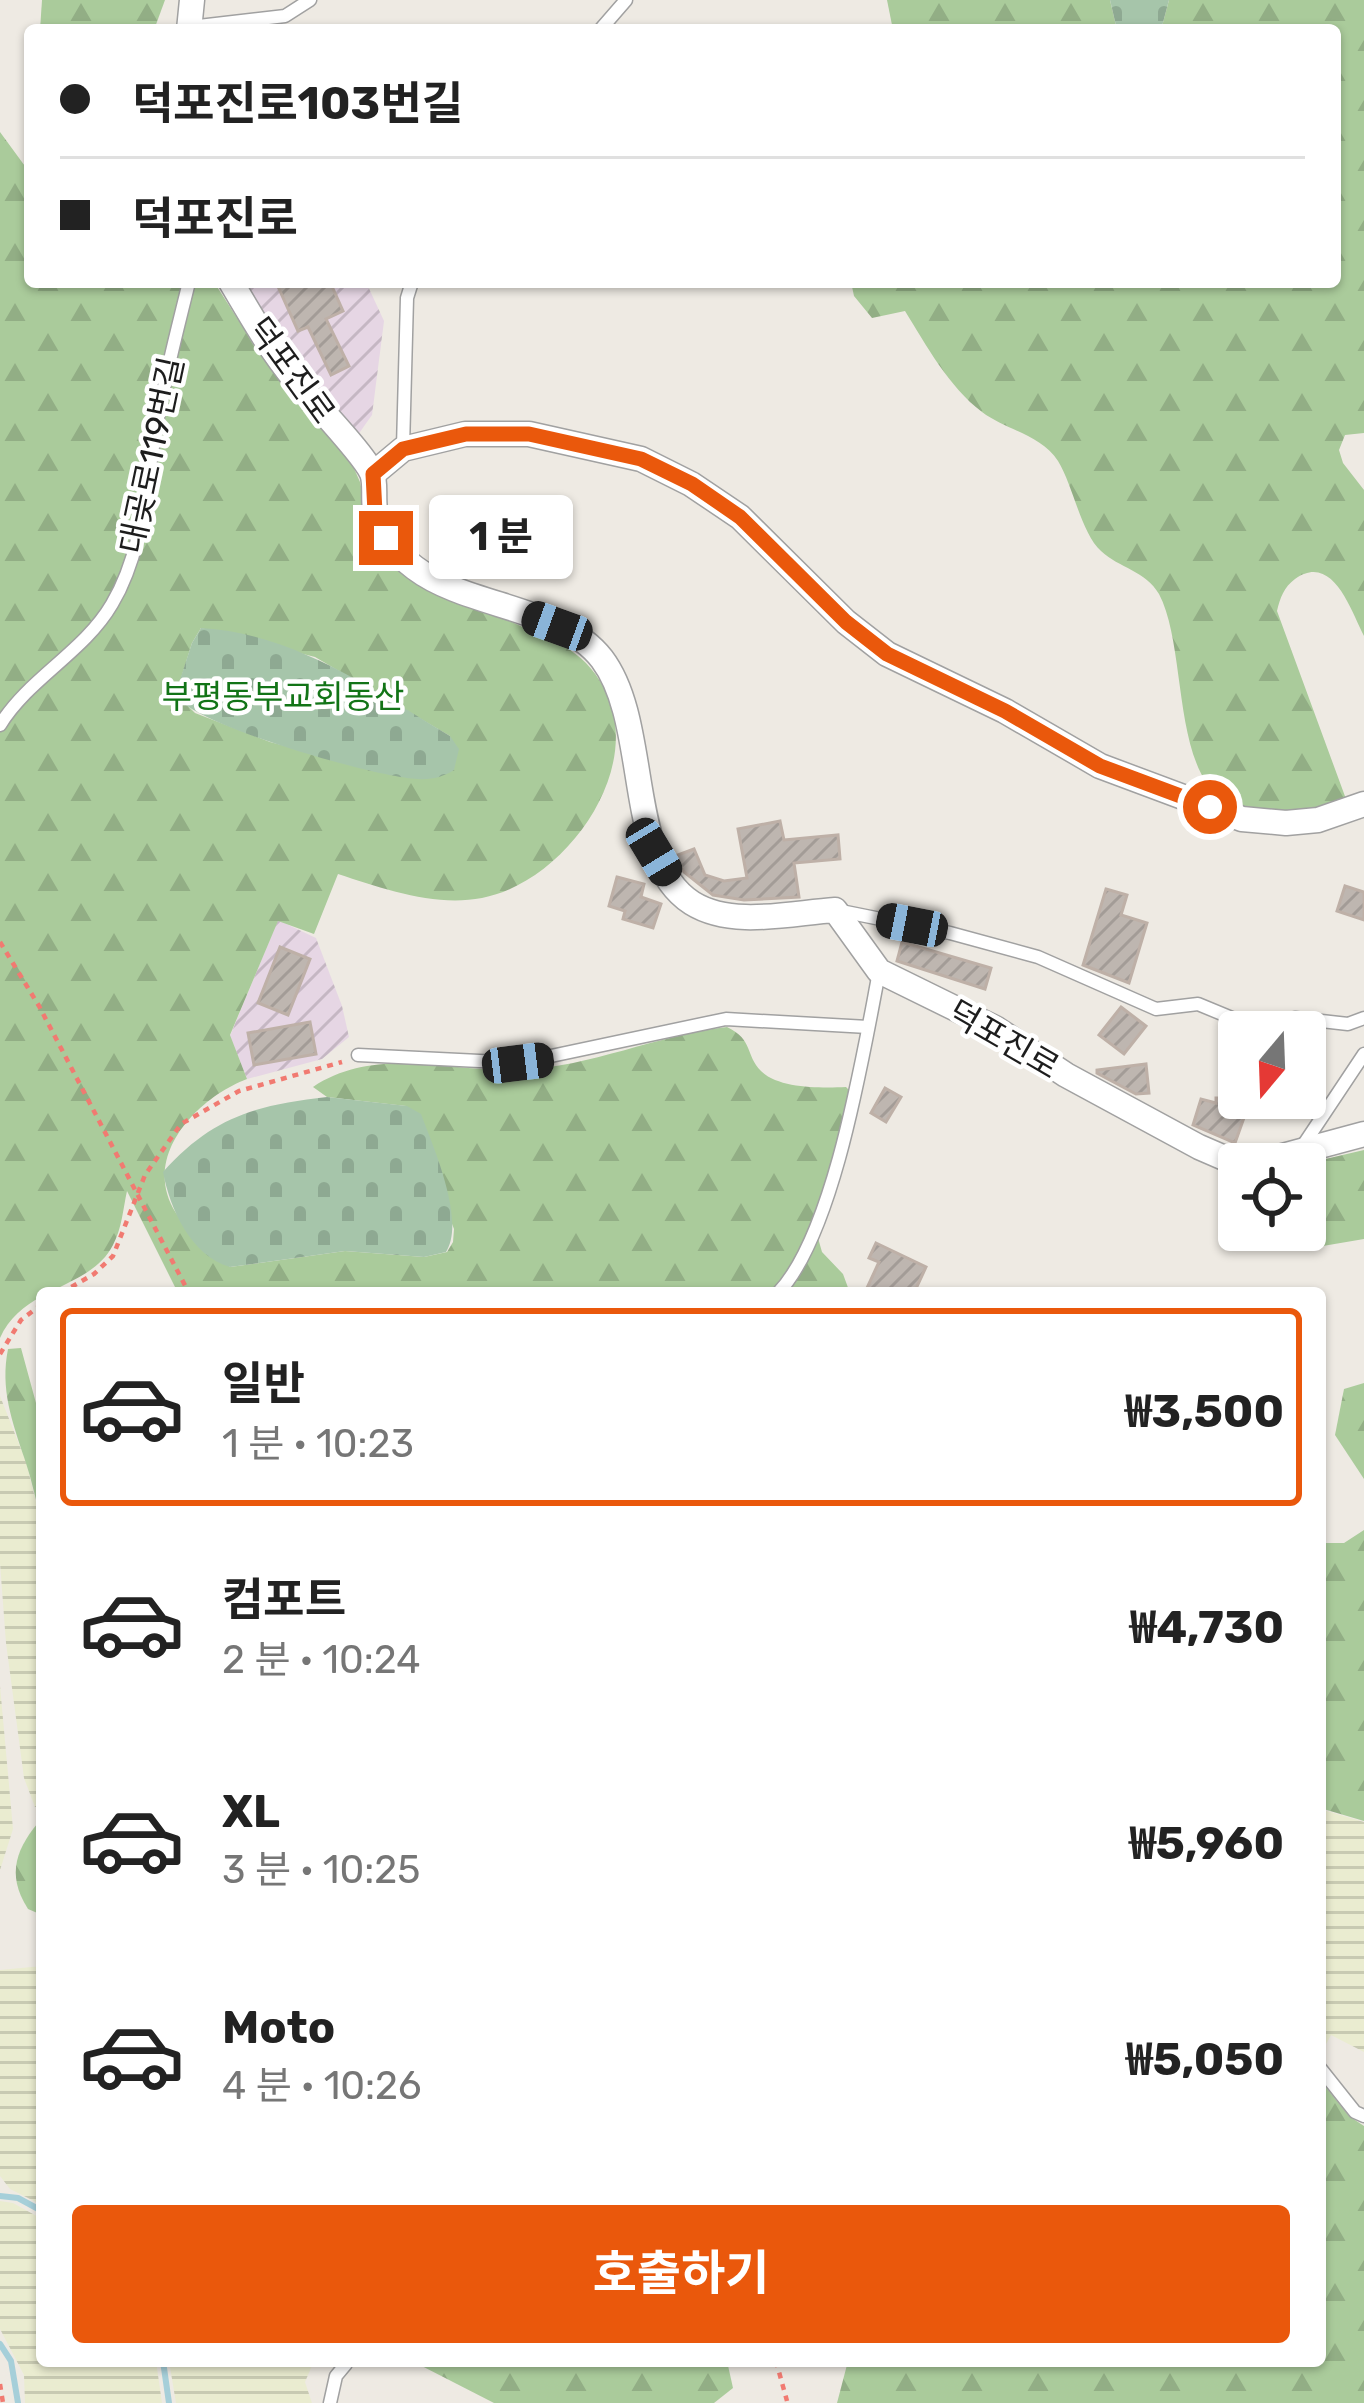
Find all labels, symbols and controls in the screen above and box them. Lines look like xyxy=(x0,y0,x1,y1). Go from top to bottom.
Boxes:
text: 덕포진로103번길 xyxy=(132,77,463,130)
text: 덕포진로 xyxy=(132,192,298,245)
street label: 덕포진로 xyxy=(240,310,343,431)
street label: 대곶로119번길 xyxy=(112,353,191,557)
callout: 1 분 xyxy=(428,496,572,580)
route end xyxy=(359,511,413,565)
text: 1 분 xyxy=(469,514,533,560)
car xyxy=(517,597,597,655)
park label: 부평동부교회동산 xyxy=(162,677,404,716)
route start xyxy=(1183,780,1237,834)
car xyxy=(620,812,688,892)
car xyxy=(873,900,951,950)
street label: 덕포진로 xyxy=(941,992,1066,1087)
north arrow xyxy=(1218,1011,1326,1119)
map controls xyxy=(1218,1011,1326,1251)
car xyxy=(480,1041,556,1085)
button: locate xyxy=(1218,1143,1326,1251)
icon: car xyxy=(78,1353,186,1461)
text: 일반 xyxy=(222,1357,305,1410)
text: ₩3,500 xyxy=(1125,1385,1284,1438)
text: 1 분 · 10:23 xyxy=(222,1421,414,1467)
icon: car xyxy=(78,1569,186,1677)
text: 컴포트 xyxy=(222,1573,346,1626)
text: ₩4,730 xyxy=(1130,1601,1284,1654)
text: 2 분 · 10:24 xyxy=(222,1637,420,1683)
icon: car xyxy=(78,1785,186,1893)
text: XL xyxy=(222,1785,280,1838)
text: ₩5,960 xyxy=(1129,1817,1284,1870)
text: 3 분 · 10:25 xyxy=(222,1847,420,1893)
icon: car xyxy=(78,2001,186,2109)
text: Moto xyxy=(222,2001,335,2054)
text: ₩5,050 xyxy=(1126,2033,1284,2086)
text: 4 분 · 10:26 xyxy=(222,2063,422,2109)
button: 호출하기 xyxy=(72,2205,1290,2343)

